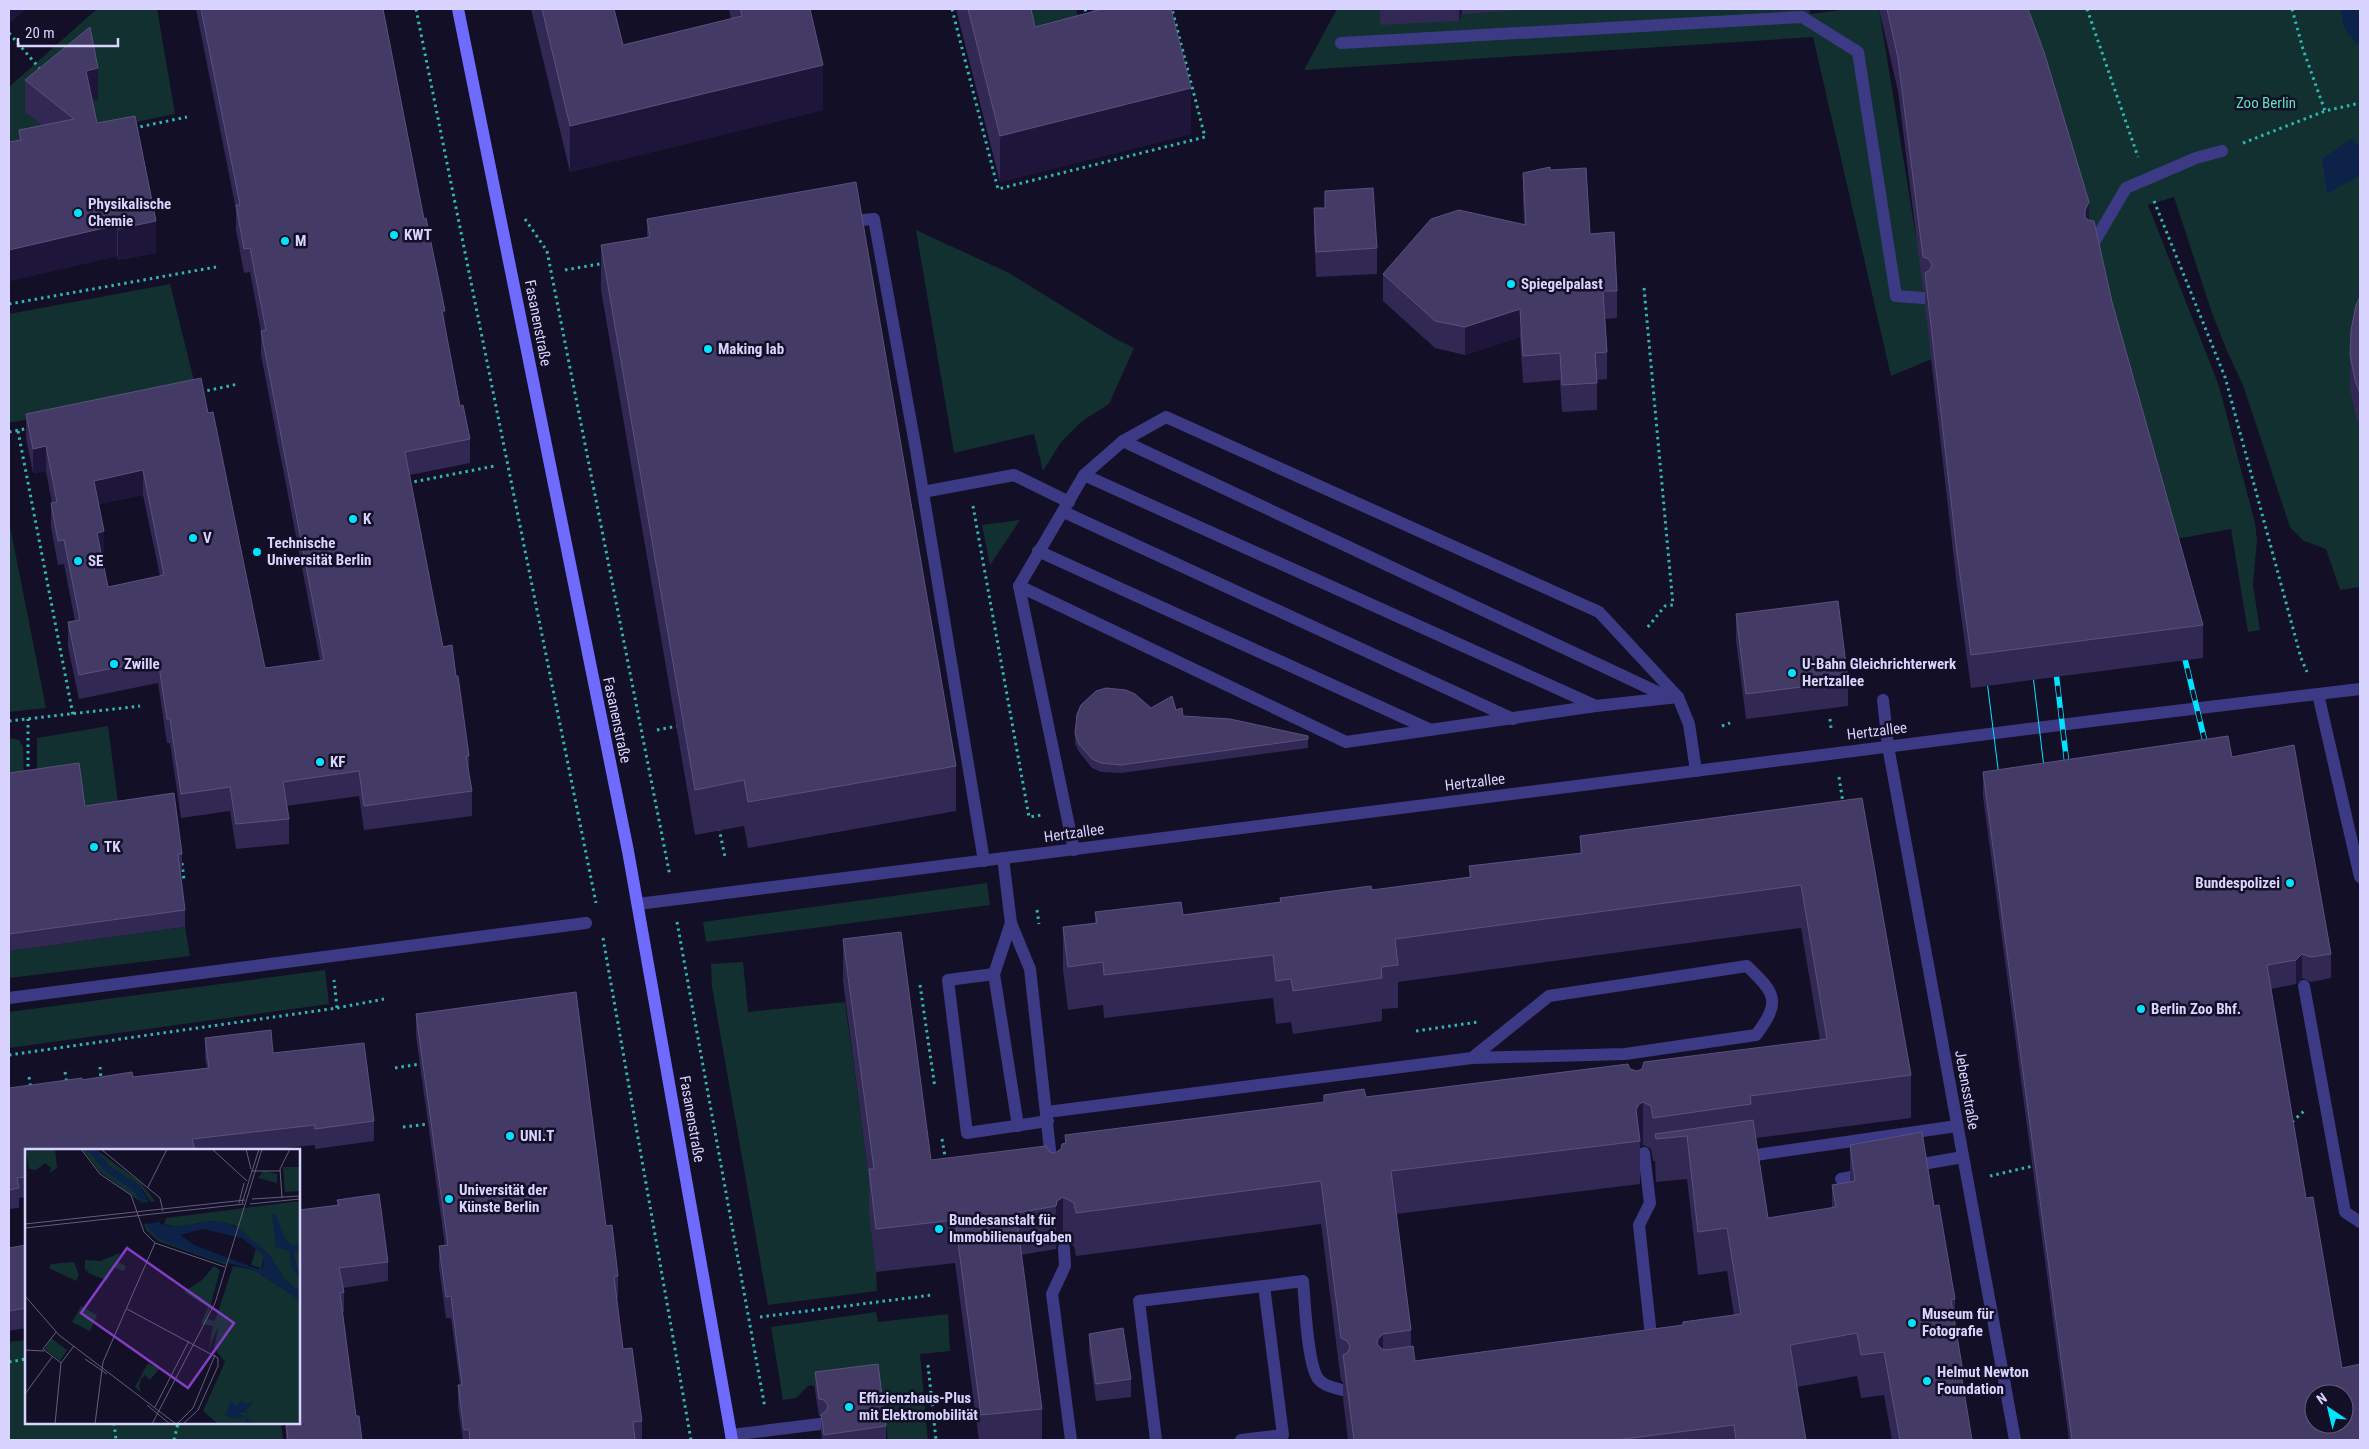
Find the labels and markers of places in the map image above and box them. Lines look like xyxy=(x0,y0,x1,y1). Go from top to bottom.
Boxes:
place label: Physikalische Chemie xyxy=(88,195,171,230)
marker: Physikalische Chemie xyxy=(72,207,84,219)
place label: KWT xyxy=(404,226,432,244)
marker: KWT xyxy=(388,229,400,241)
place label: M xyxy=(295,232,306,250)
marker: M xyxy=(279,235,291,247)
place label: Spiegelpalast xyxy=(1521,275,1603,293)
marker: Spiegelpalast xyxy=(1505,278,1517,290)
place label: Making lab xyxy=(718,340,784,358)
marker: Making lab xyxy=(702,343,714,355)
place label: K xyxy=(363,510,372,528)
marker: K xyxy=(347,513,359,525)
place label: V xyxy=(203,529,212,547)
marker: V xyxy=(187,532,199,544)
place label: Technische Universität Berlin xyxy=(267,534,371,569)
marker: Technische Universität Berlin xyxy=(251,546,263,558)
place label: SE xyxy=(88,552,103,570)
marker: SE xyxy=(72,555,84,567)
place label: Zwille xyxy=(124,655,160,673)
place label: U-Bahn Gleichrichterwerk Hertzallee xyxy=(1802,655,1957,690)
marker: Zwille xyxy=(108,658,120,670)
marker: U-Bahn Gleichrichterwerk Hertzallee xyxy=(1786,667,1798,679)
place label: KF xyxy=(330,753,345,771)
marker: KF xyxy=(314,756,326,768)
place label: TK xyxy=(104,838,121,856)
marker: TK xyxy=(88,841,100,853)
place label: Bundespolizei xyxy=(2195,874,2280,892)
marker: Bundespolizei xyxy=(2284,877,2296,889)
place label: Berlin Zoo Bhf. xyxy=(2151,1000,2241,1018)
marker: Berlin Zoo Bhf. xyxy=(2135,1003,2147,1015)
place label: UNI.T xyxy=(520,1127,554,1145)
marker: UNI.T xyxy=(504,1130,516,1142)
place label: Universität der Künste Berlin xyxy=(459,1181,547,1216)
marker: Universität der Künste Berlin xyxy=(443,1193,455,1205)
place label: Bundesanstalt für Immobilienaufgaben xyxy=(949,1211,1072,1246)
marker: Bundesanstalt für Immobilienaufgaben xyxy=(933,1223,945,1235)
place label: Museum für Fotografie xyxy=(1922,1305,1994,1340)
marker: Museum für Fotografie xyxy=(1906,1317,1918,1329)
place label: Helmut Newton Foundation xyxy=(1937,1363,2029,1398)
marker: Helmut Newton Foundation xyxy=(1921,1375,1933,1387)
place label: Effizienzhaus-Plus mit Elektromobilität xyxy=(859,1389,978,1424)
marker: Effizienzhaus-Plus mit Elektromobilität xyxy=(843,1401,855,1413)

